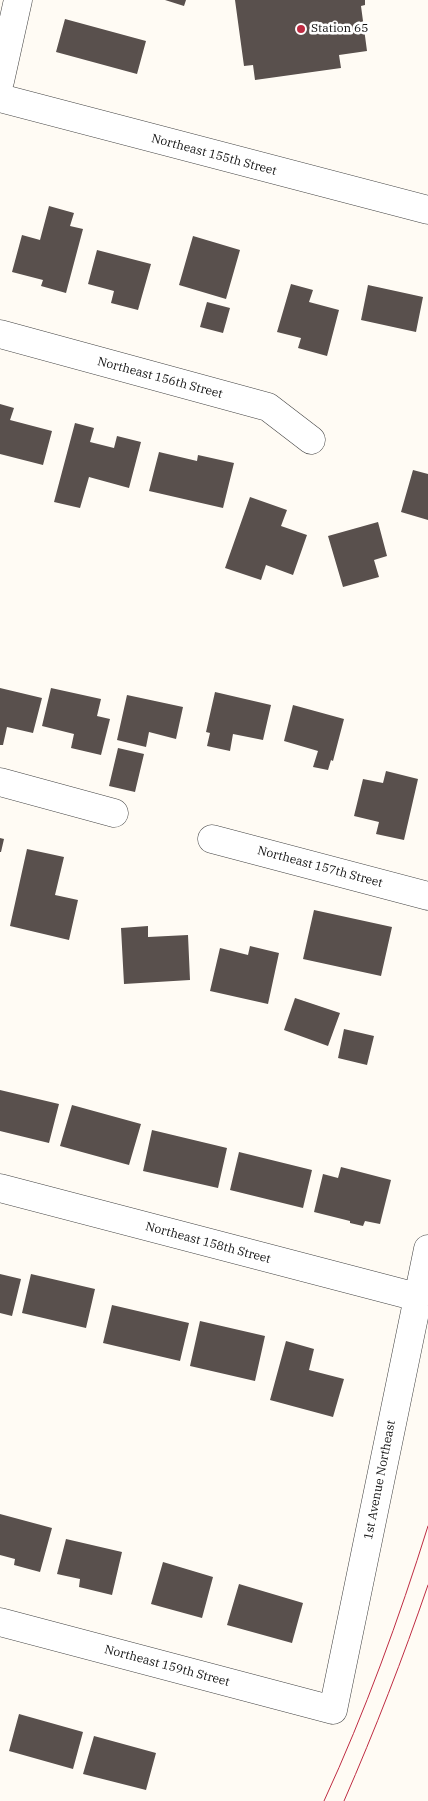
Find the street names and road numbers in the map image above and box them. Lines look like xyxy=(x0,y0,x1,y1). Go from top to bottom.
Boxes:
street label: Northeast 155th Street xyxy=(150,131,278,179)
street label: Northeast 156th Street xyxy=(96,354,224,402)
street label: Northeast 157th Street xyxy=(256,843,384,891)
street label: Northeast 158th Street xyxy=(144,1219,272,1267)
street label: 1st Avenue Northeast xyxy=(361,1419,399,1541)
street label: Northeast 159th Street xyxy=(103,1642,231,1690)

